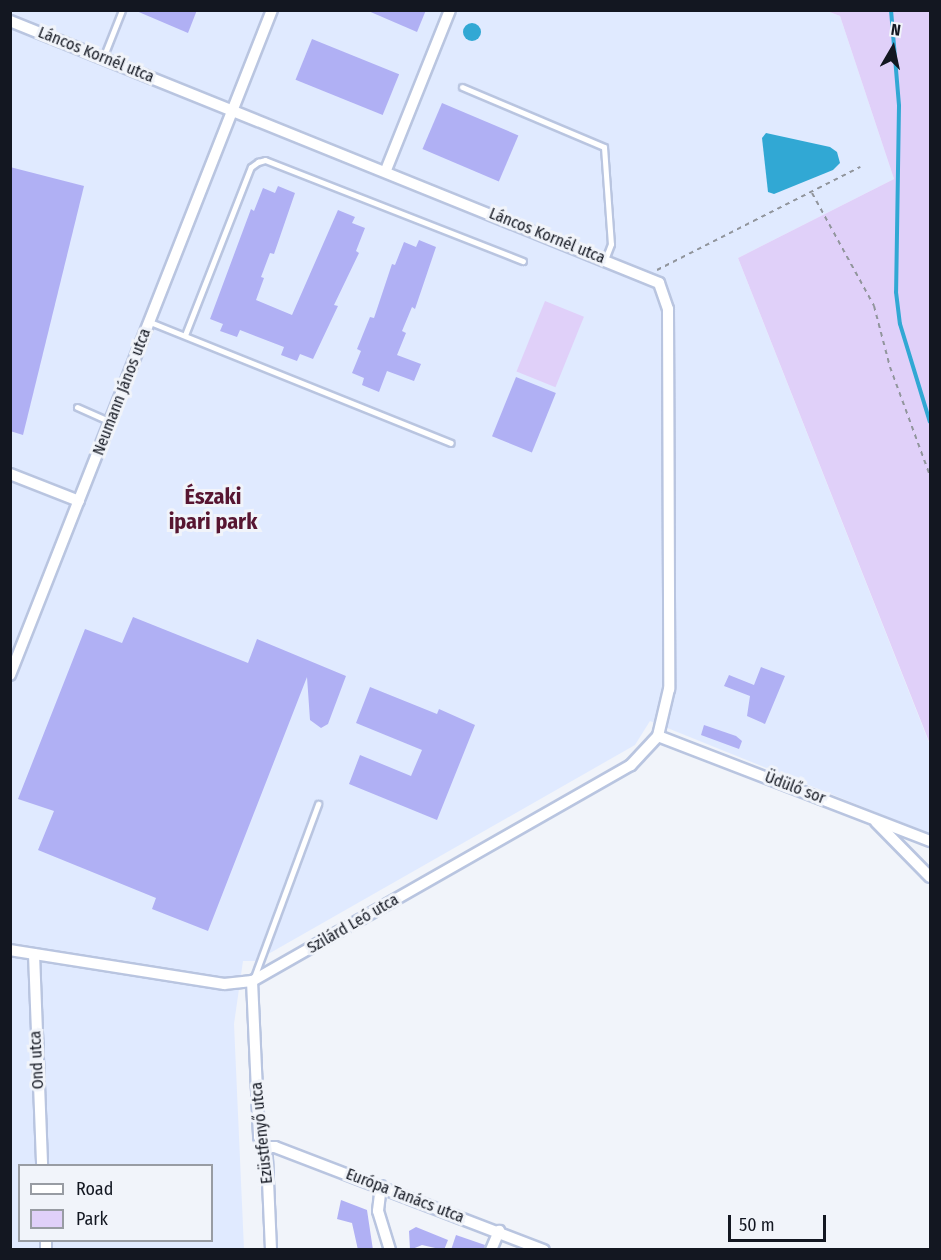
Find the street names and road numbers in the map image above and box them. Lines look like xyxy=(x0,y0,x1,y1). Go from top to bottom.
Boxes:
street label: Láncos Kornél utca xyxy=(35,23,157,87)
street label: Láncos Kornél utca xyxy=(486,204,608,268)
street label: Neumann János utca xyxy=(89,326,155,458)
street label: Üdülő sor xyxy=(762,768,828,808)
street label: Szilárd Leó utca xyxy=(304,890,402,958)
street label: Ond utca xyxy=(26,1030,48,1090)
street label: Ezüstfenyő utca xyxy=(247,1081,277,1185)
street label: Európa Tanács utca xyxy=(343,1165,467,1227)

